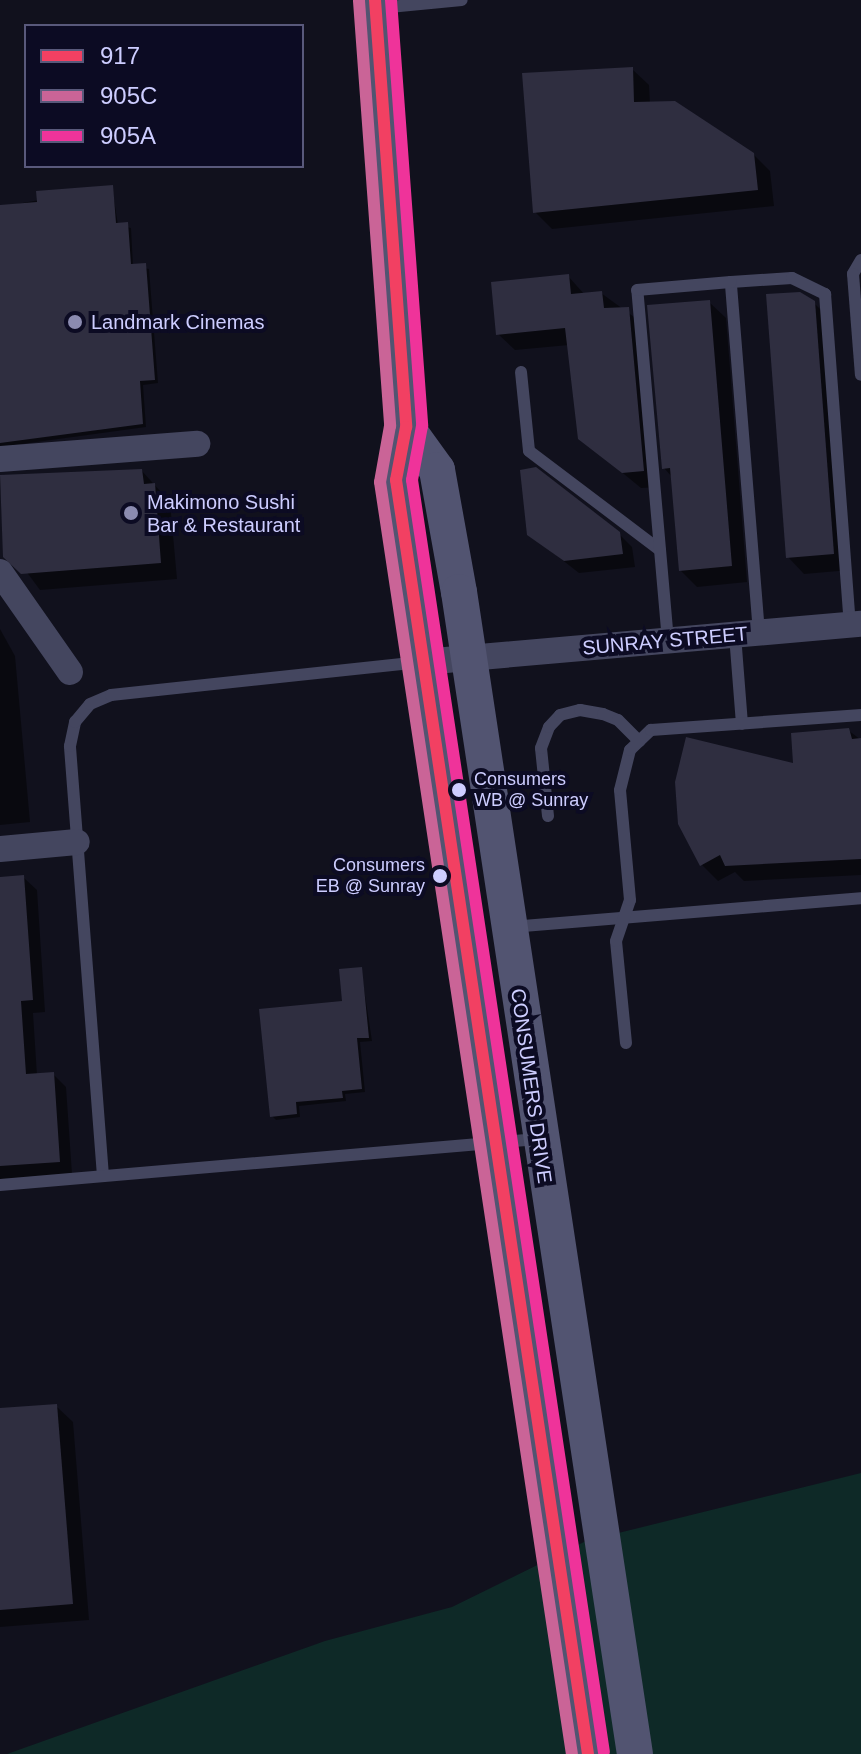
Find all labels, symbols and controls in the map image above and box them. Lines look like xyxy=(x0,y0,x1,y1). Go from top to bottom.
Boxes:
legend xyxy=(24,24,304,168)
text: 917 xyxy=(100,42,140,69)
text: 905C xyxy=(100,82,157,109)
text: 905A xyxy=(100,122,156,149)
place label: Landmark Cinemas xyxy=(91,310,264,334)
marker: Landmark Cinemas xyxy=(66,313,84,331)
place label: Makimono Sushi Bar & Restaurant xyxy=(147,490,300,537)
marker: Makimono Sushi Bar & Restaurant xyxy=(122,504,140,522)
street label: SUNRAY STREET xyxy=(581,622,749,660)
place label: Consumers WB @ Sunray xyxy=(474,769,588,812)
marker: Consumers WB @ Sunray xyxy=(451,782,467,798)
place label: Consumers EB @ Sunray xyxy=(316,855,425,898)
marker: Consumers EB @ Sunray xyxy=(432,868,448,884)
street label: CONSUMERS DRIVE xyxy=(505,987,557,1185)

